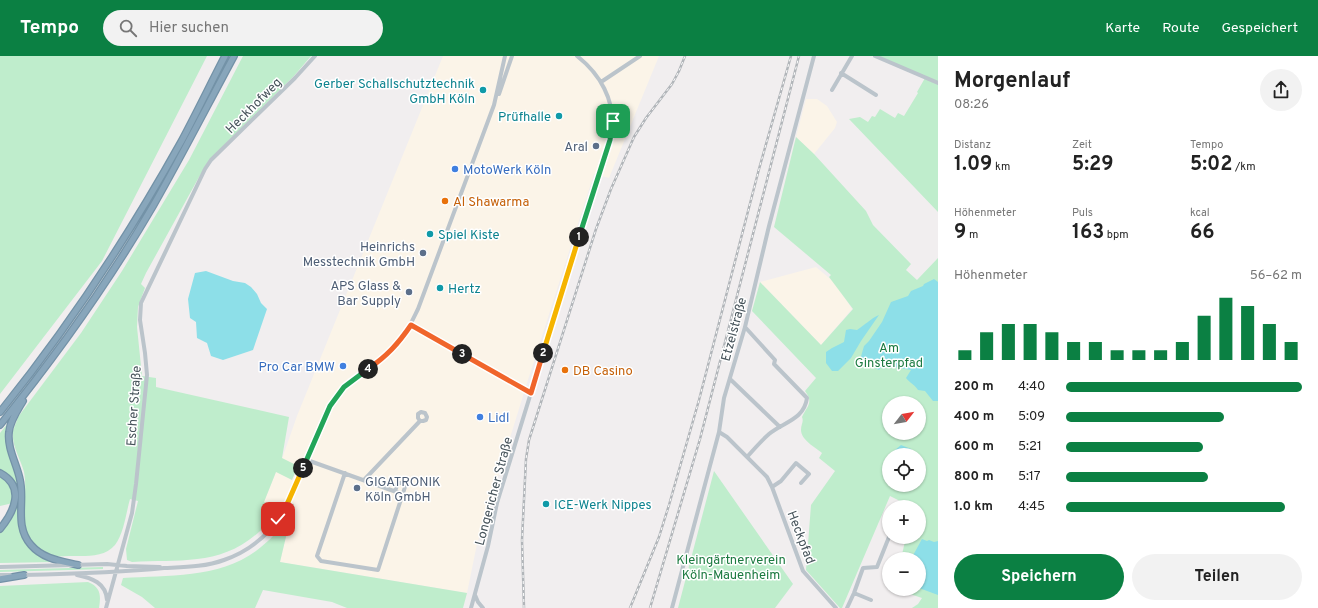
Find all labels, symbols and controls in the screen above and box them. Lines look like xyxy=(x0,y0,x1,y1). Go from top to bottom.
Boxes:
search box xyxy=(103,10,383,46)
text: Tempo xyxy=(20,16,79,40)
icon: search xyxy=(117,17,139,39)
text: Hier suchen xyxy=(149,19,229,38)
text: Karte xyxy=(1105,20,1140,37)
text: Route xyxy=(1162,20,1199,37)
text: Gespeichert xyxy=(1221,20,1298,37)
text: Morgenlauf xyxy=(954,68,1070,95)
button: share xyxy=(1260,69,1302,111)
street label: Heckhofweg xyxy=(223,75,286,138)
place label: Gerber Schallschutztechnik GmbH Köln xyxy=(314,77,475,108)
marker: Gerber Schallschutztechnik GmbH Köln xyxy=(478,85,488,95)
text: 08:26 xyxy=(954,97,989,113)
pin xyxy=(596,104,630,138)
place label: Prüfhalle xyxy=(498,110,551,126)
icon: arrive xyxy=(602,110,624,132)
marker: Prüfhalle xyxy=(554,111,564,121)
text: Distanz xyxy=(954,138,991,152)
text: Zeit xyxy=(1072,138,1092,152)
text: Tempo xyxy=(1190,138,1223,152)
place label: Aral xyxy=(564,140,588,156)
marker: Aral xyxy=(591,141,601,151)
text: 1.09 xyxy=(954,152,992,178)
text: 5:29 xyxy=(1072,152,1114,178)
text: 5:02 xyxy=(1190,152,1232,178)
text: km xyxy=(992,160,1010,174)
text: /km xyxy=(1232,160,1256,174)
place label: MotoWerk Köln xyxy=(463,163,551,179)
marker: MotoWerk Köln xyxy=(450,164,460,174)
place label: Al Shawarma xyxy=(453,195,529,211)
marker: Al Shawarma xyxy=(440,196,450,206)
text: Höhenmeter xyxy=(954,206,1016,220)
text: Puls xyxy=(1072,206,1093,220)
text: kcal xyxy=(1190,206,1210,220)
text: 9 xyxy=(954,220,966,246)
text: 163 xyxy=(1072,220,1104,246)
text: 66 xyxy=(1190,220,1215,246)
pin: 1 xyxy=(569,227,589,247)
place label: Spiel Kiste xyxy=(438,228,500,244)
text: m xyxy=(966,228,978,242)
text: bpm xyxy=(1104,228,1128,242)
marker: Spiel Kiste xyxy=(425,229,435,239)
text: 1 xyxy=(577,230,581,244)
place label: Heinrichs Messtechnik GmbH xyxy=(303,240,415,271)
marker: Heinrichs Messtechnik GmbH xyxy=(418,248,428,258)
text: Höhenmeter xyxy=(954,268,1028,284)
text: 56–62 m xyxy=(1250,268,1302,284)
place label: APS Glass & Bar Supply xyxy=(330,279,401,310)
place label: Hertz xyxy=(448,282,481,298)
marker: Hertz xyxy=(435,283,445,293)
marker: APS Glass & Bar Supply xyxy=(404,287,414,297)
street label: Etzelstraße xyxy=(719,296,751,363)
park label: Am Ginsterpfad xyxy=(855,341,923,372)
pin: 2 xyxy=(533,343,553,363)
pin: 3 xyxy=(452,344,472,364)
text: 2 xyxy=(540,346,546,360)
text: 3 xyxy=(459,347,465,361)
pin: 4 xyxy=(358,359,378,379)
place label: Pro Car BMW xyxy=(259,360,335,376)
marker: Pro Car BMW xyxy=(338,361,348,371)
text: 4 xyxy=(364,362,372,376)
place label: DB Casino xyxy=(573,364,633,380)
street label: Escher Straße xyxy=(124,365,146,447)
marker: DB Casino xyxy=(560,365,570,375)
text: 200 m xyxy=(954,379,994,395)
text: 4:40 xyxy=(1018,379,1045,395)
north arrow xyxy=(882,396,926,440)
map controls xyxy=(882,396,926,596)
text: 400 m xyxy=(954,409,994,425)
text: 5:09 xyxy=(1018,409,1045,425)
place label: Lidl xyxy=(488,411,509,427)
marker: Lidl xyxy=(475,412,485,422)
street label: Longericher Straße xyxy=(473,435,517,548)
text: 600 m xyxy=(954,439,994,455)
text: 5:21 xyxy=(1018,439,1042,455)
button: locate xyxy=(882,448,926,492)
pin: 5 xyxy=(293,458,313,478)
text: 5 xyxy=(300,461,306,475)
text: 800 m xyxy=(954,469,994,485)
text: 5:17 xyxy=(1018,469,1041,485)
place label: GIGATRONIK Köln GmbH xyxy=(365,475,441,506)
marker: GIGATRONIK Köln GmbH xyxy=(352,483,362,493)
place label: ICE-Werk Nippes xyxy=(554,498,652,514)
marker: ICE-Werk Nippes xyxy=(541,499,551,509)
text: 1.0 km xyxy=(954,499,993,515)
text: 4:45 xyxy=(1018,499,1045,515)
button: + xyxy=(882,500,926,544)
pin xyxy=(261,502,295,536)
icon: check xyxy=(267,508,289,530)
street label: Heckpfad xyxy=(783,509,818,567)
button: − xyxy=(882,552,926,596)
park label: Kleingärtnerverein Köln-Mauenheim xyxy=(676,553,786,584)
button: Speichern xyxy=(954,554,1124,600)
button: Teilen xyxy=(1132,554,1302,600)

